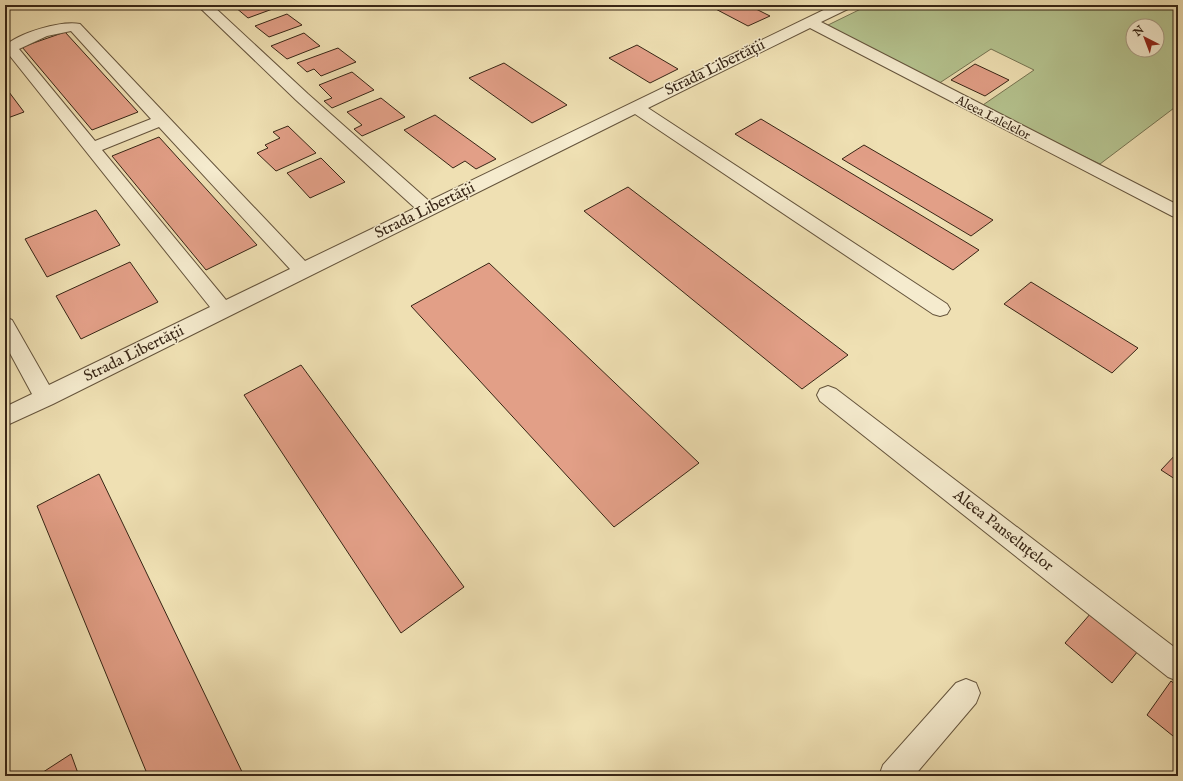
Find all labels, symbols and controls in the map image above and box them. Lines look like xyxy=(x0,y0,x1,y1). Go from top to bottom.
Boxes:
north arrow xyxy=(1125,18,1165,58)
text: N xyxy=(1130,23,1148,40)
street label: Strada Libertății xyxy=(662,35,768,101)
street label: Aleea Lalelelor xyxy=(952,91,1033,144)
street label: Strada Libertății xyxy=(372,178,478,244)
street label: Strada Libertății xyxy=(81,321,187,387)
street label: Aleea Panseluțelor xyxy=(948,485,1057,576)

